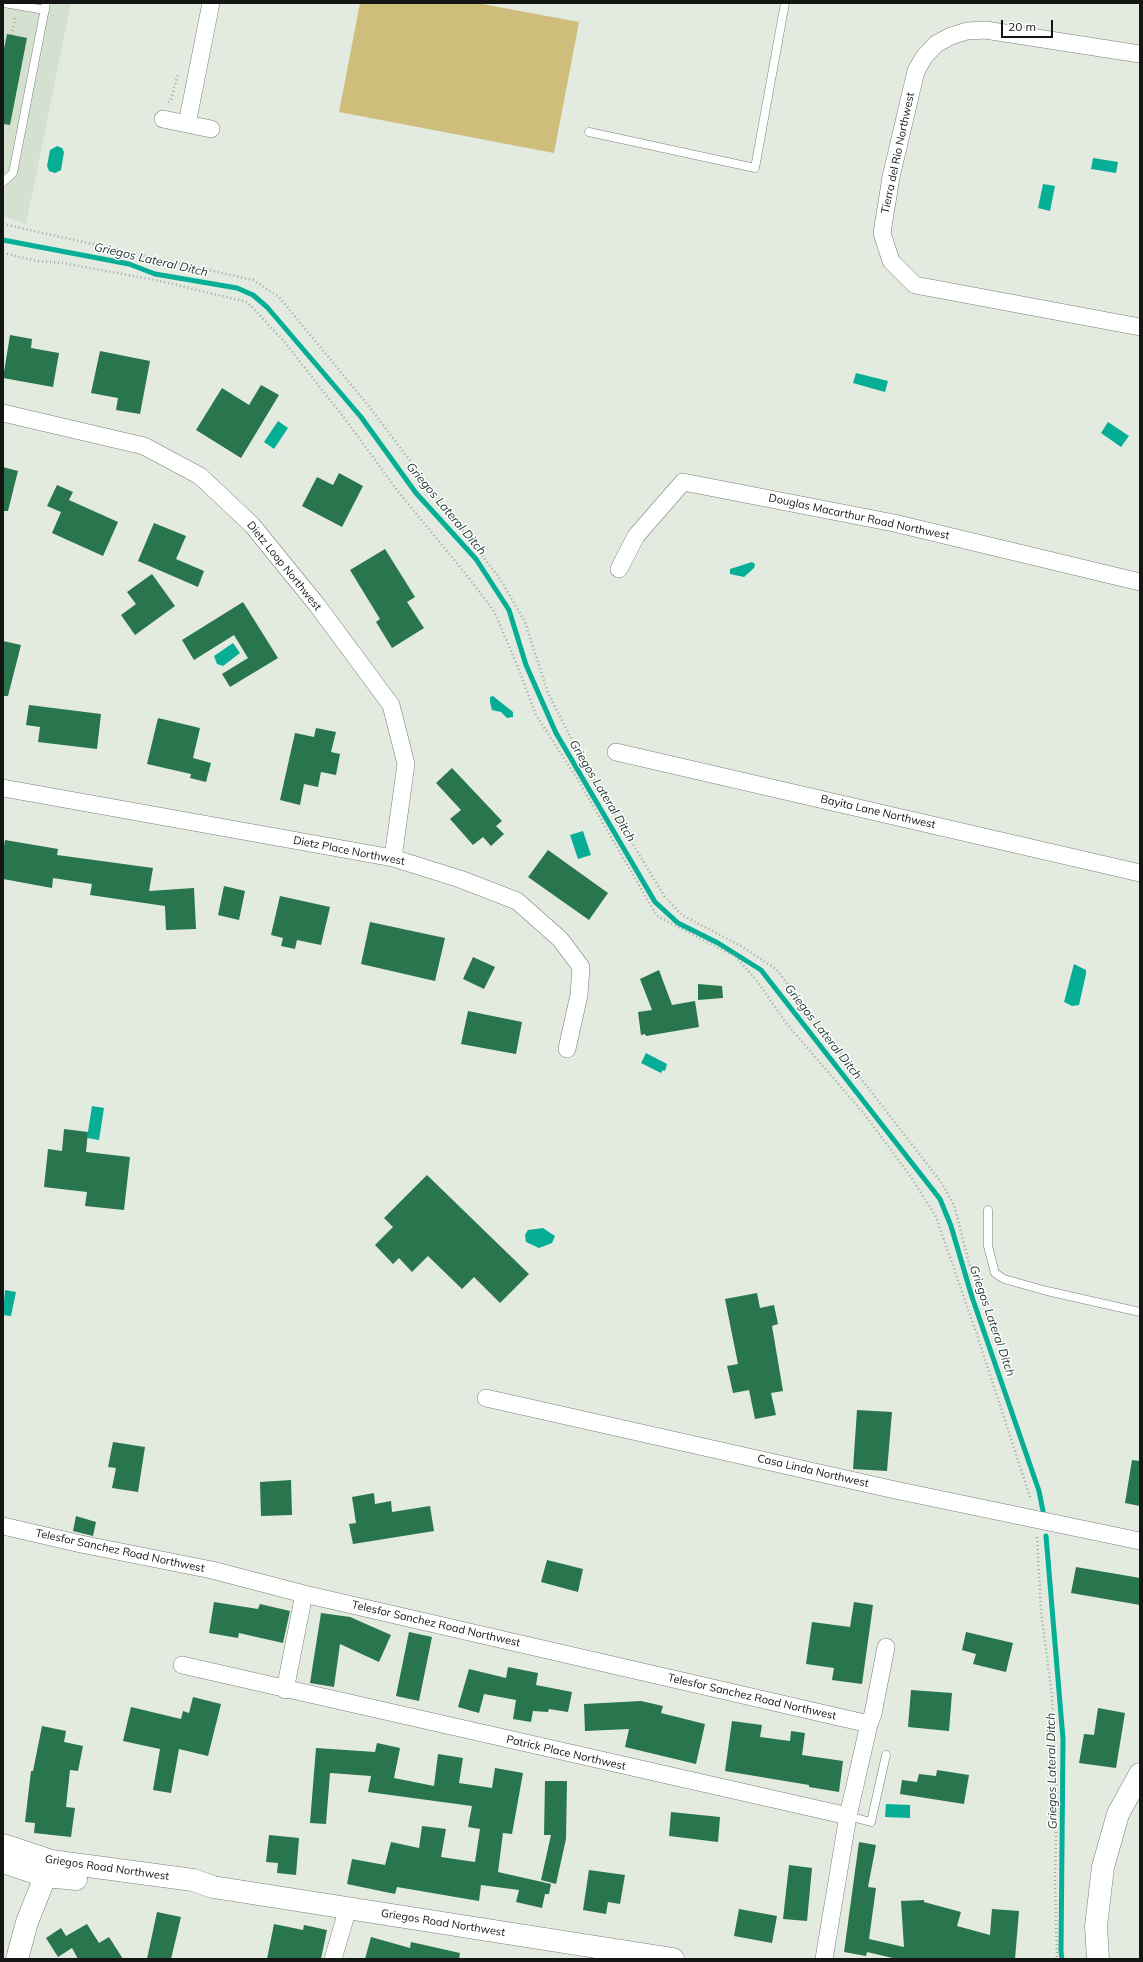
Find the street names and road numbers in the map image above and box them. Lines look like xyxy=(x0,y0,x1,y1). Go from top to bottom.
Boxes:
street label: Tierra del Rio Northwest xyxy=(879,91,917,215)
street label: Douglas Macarthur Road Northwest xyxy=(767,491,951,543)
street label: Dietz Loop Northwest xyxy=(244,519,324,613)
street label: Bayita Lane Northwest xyxy=(819,792,937,832)
street label: Dietz Place Northwest xyxy=(292,834,406,868)
street label: Casa Linda Northwest xyxy=(756,1452,870,1490)
street label: Telesfor Sanchez Road Northwest xyxy=(34,1527,206,1575)
street label: Telesfor Sanchez Road Northwest xyxy=(350,1598,522,1650)
street label: Telesfor Sanchez Road Northwest xyxy=(666,1671,838,1723)
street label: Patrick Place Northwest xyxy=(505,1733,627,1773)
street label: Griegos Road Northwest xyxy=(44,1853,170,1883)
street label: Griegos Road Northwest xyxy=(380,1907,506,1939)

